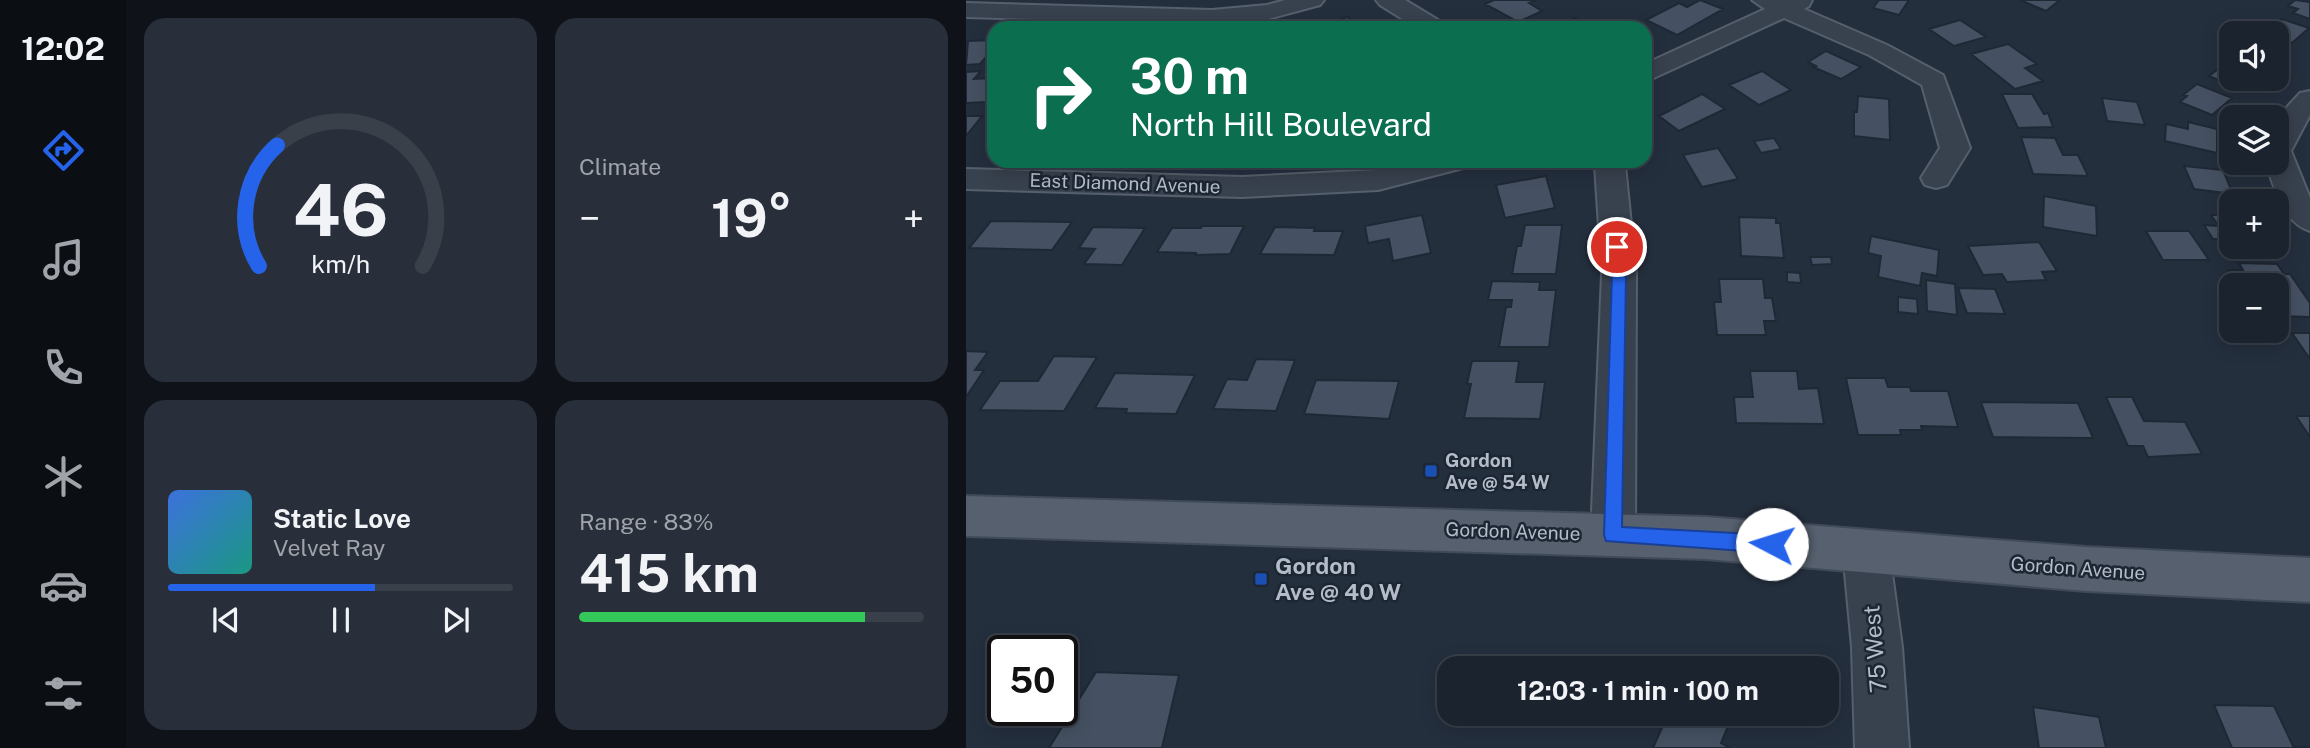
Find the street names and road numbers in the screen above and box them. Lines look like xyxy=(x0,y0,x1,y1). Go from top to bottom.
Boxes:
street label: East Diamond Avenue xyxy=(1029,169,1221,197)
street label: Gordon Avenue xyxy=(1445,518,1581,544)
street label: Gordon Avenue xyxy=(2010,552,2146,584)
street label: 75 West xyxy=(1857,604,1892,694)

